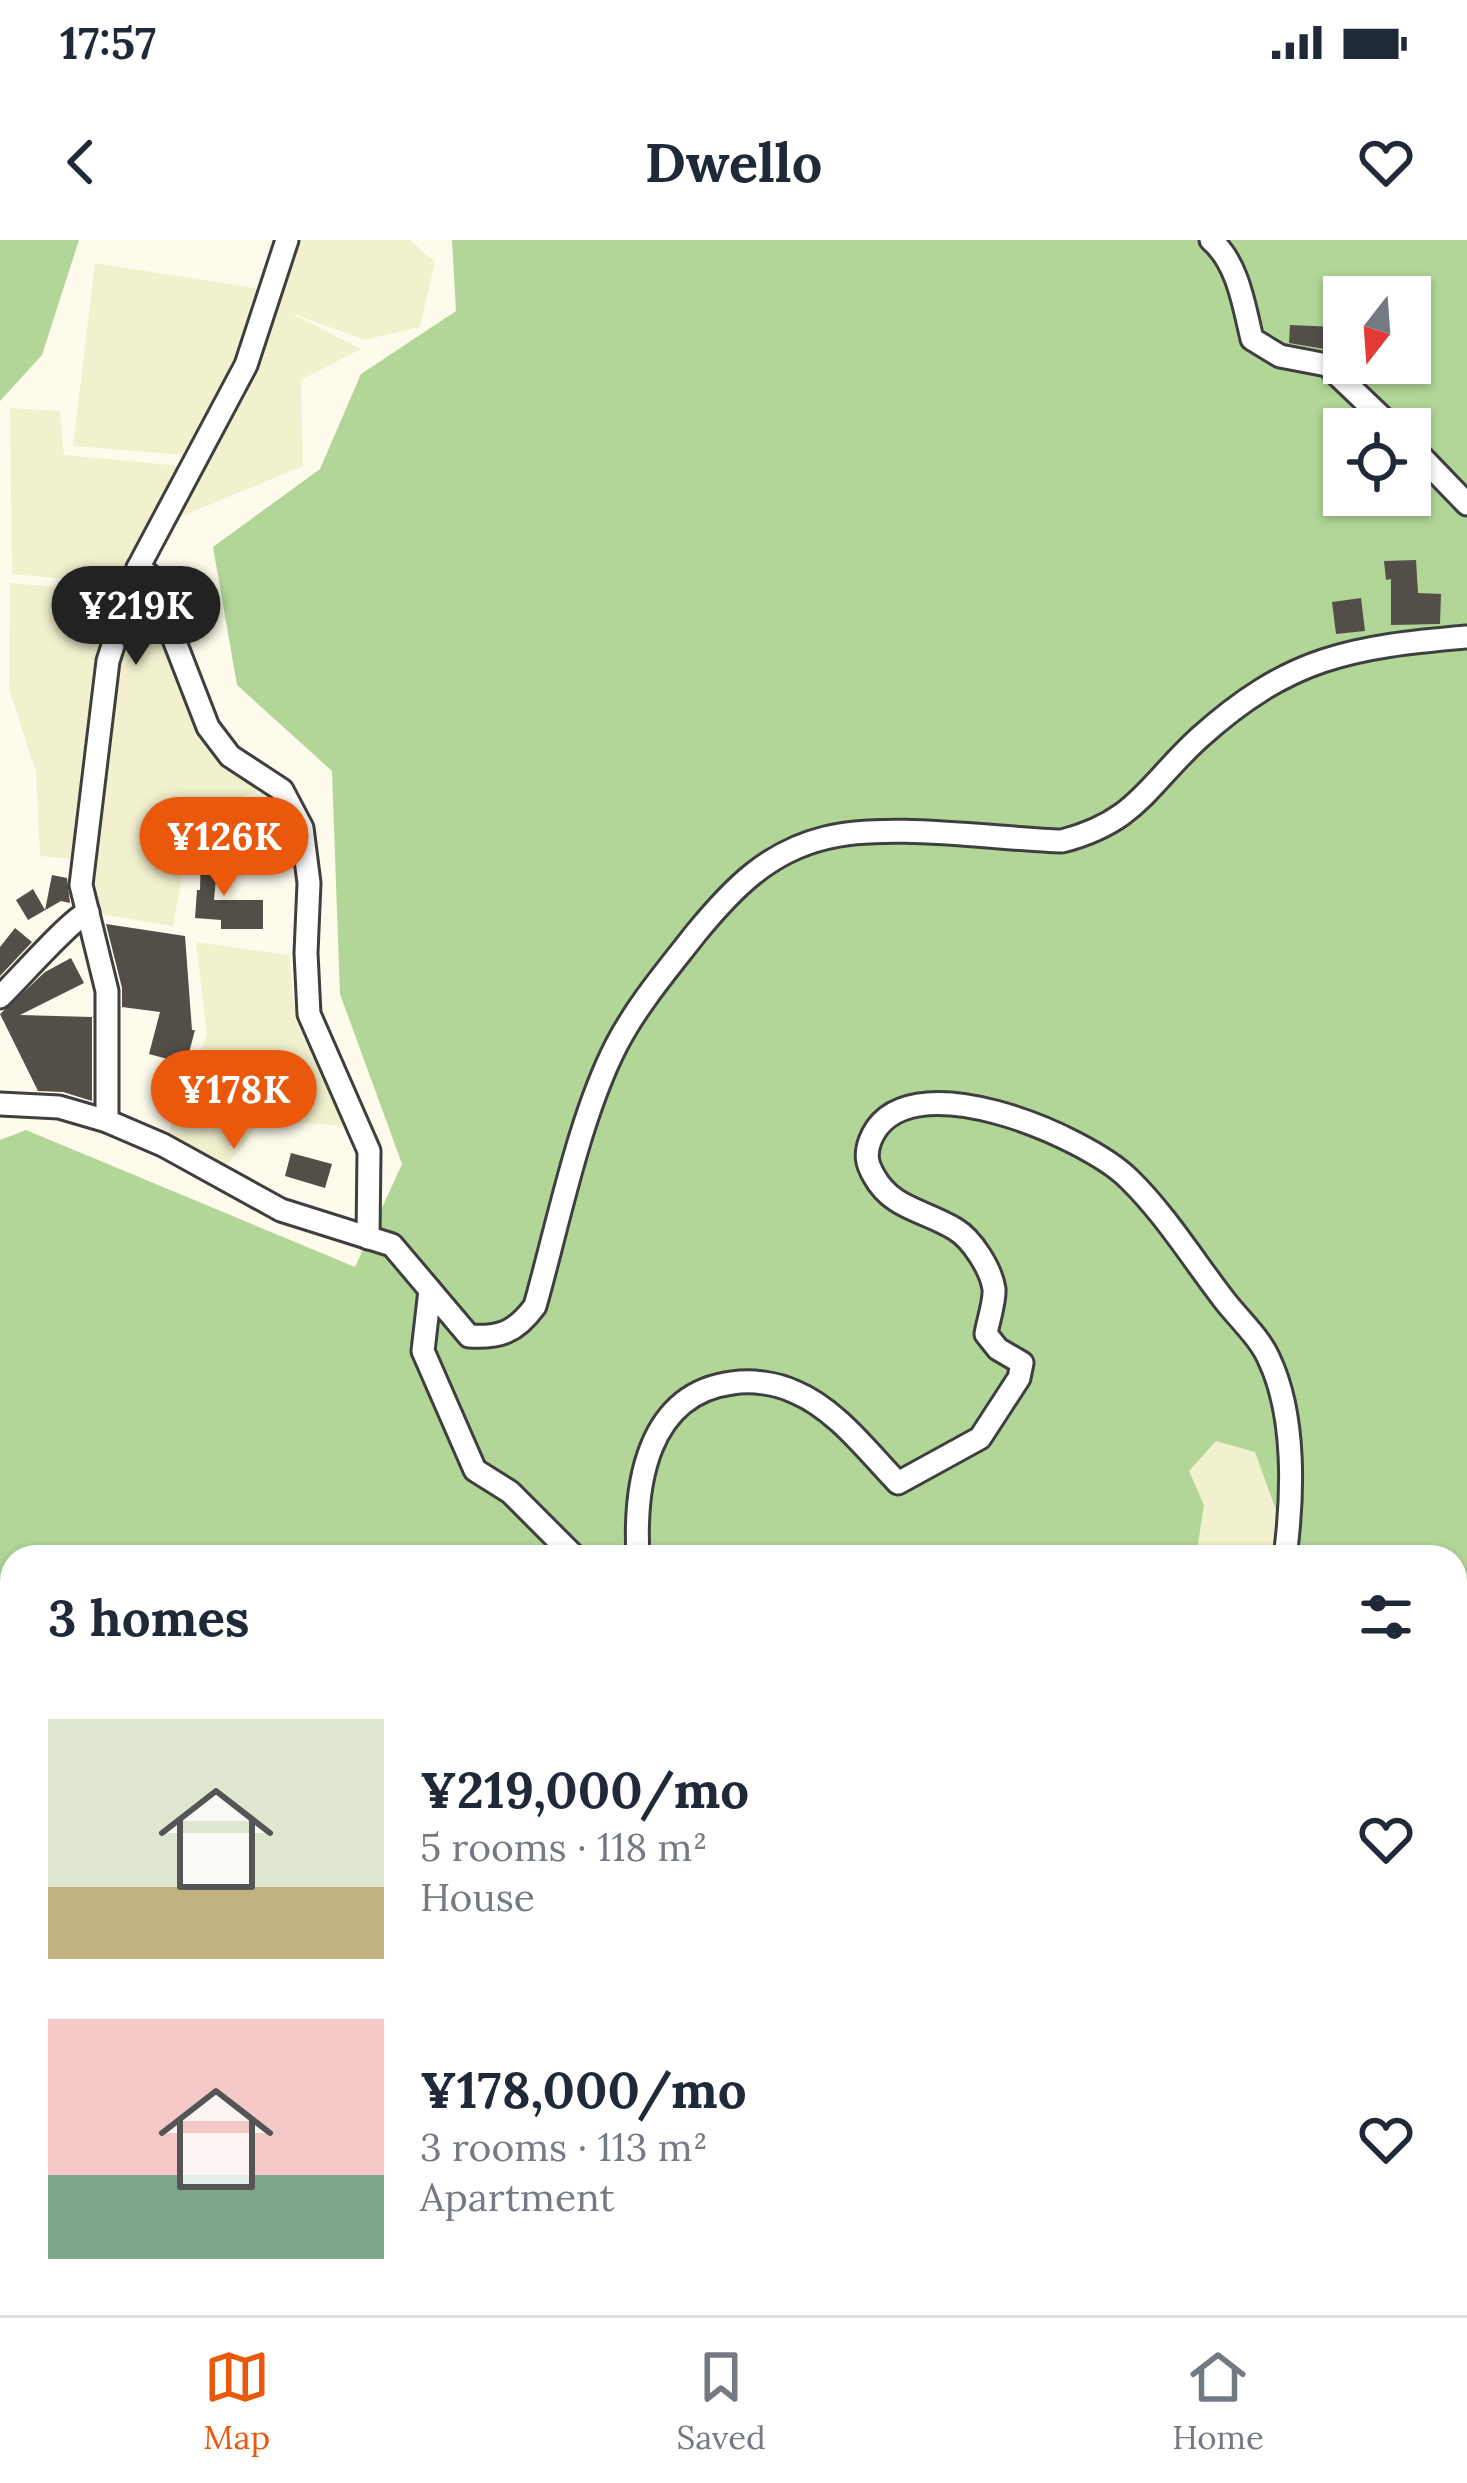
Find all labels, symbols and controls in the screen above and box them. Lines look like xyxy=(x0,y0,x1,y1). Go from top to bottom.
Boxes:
text: 17:57 xyxy=(60,14,156,71)
text: Dwello xyxy=(645,128,822,197)
icon: back xyxy=(48,129,114,195)
icon: heart xyxy=(1353,129,1419,195)
north arrow xyxy=(1323,276,1431,384)
map controls xyxy=(1323,276,1431,516)
button: locate xyxy=(1323,408,1431,516)
pin: ¥219K xyxy=(52,566,220,668)
text: ¥219K xyxy=(78,580,194,630)
pin: ¥126K xyxy=(140,797,308,899)
text: ¥126K xyxy=(167,811,281,861)
pin: ¥178K xyxy=(150,1050,318,1152)
text: ¥178K xyxy=(178,1064,290,1114)
icon: filters xyxy=(1353,1584,1419,1650)
text: 3 homes xyxy=(48,1585,250,1650)
text: ¥219,000/mo xyxy=(420,1757,749,1822)
icon: home xyxy=(144,1767,288,1911)
icon: heart xyxy=(1353,1806,1419,1872)
text: 5 rooms · 118 m² xyxy=(420,1822,707,1872)
text: House xyxy=(420,1872,535,1922)
text: ¥178,000/mo xyxy=(420,2057,747,2122)
icon: home xyxy=(144,2067,288,2211)
icon: heart xyxy=(1353,2106,1419,2172)
text: 3 rooms · 113 m² xyxy=(420,2122,708,2172)
text: Apartment xyxy=(420,2172,615,2222)
tab: Map xyxy=(203,2344,270,2458)
tab: Saved xyxy=(677,2344,766,2458)
tab: Home xyxy=(1172,2344,1264,2458)

